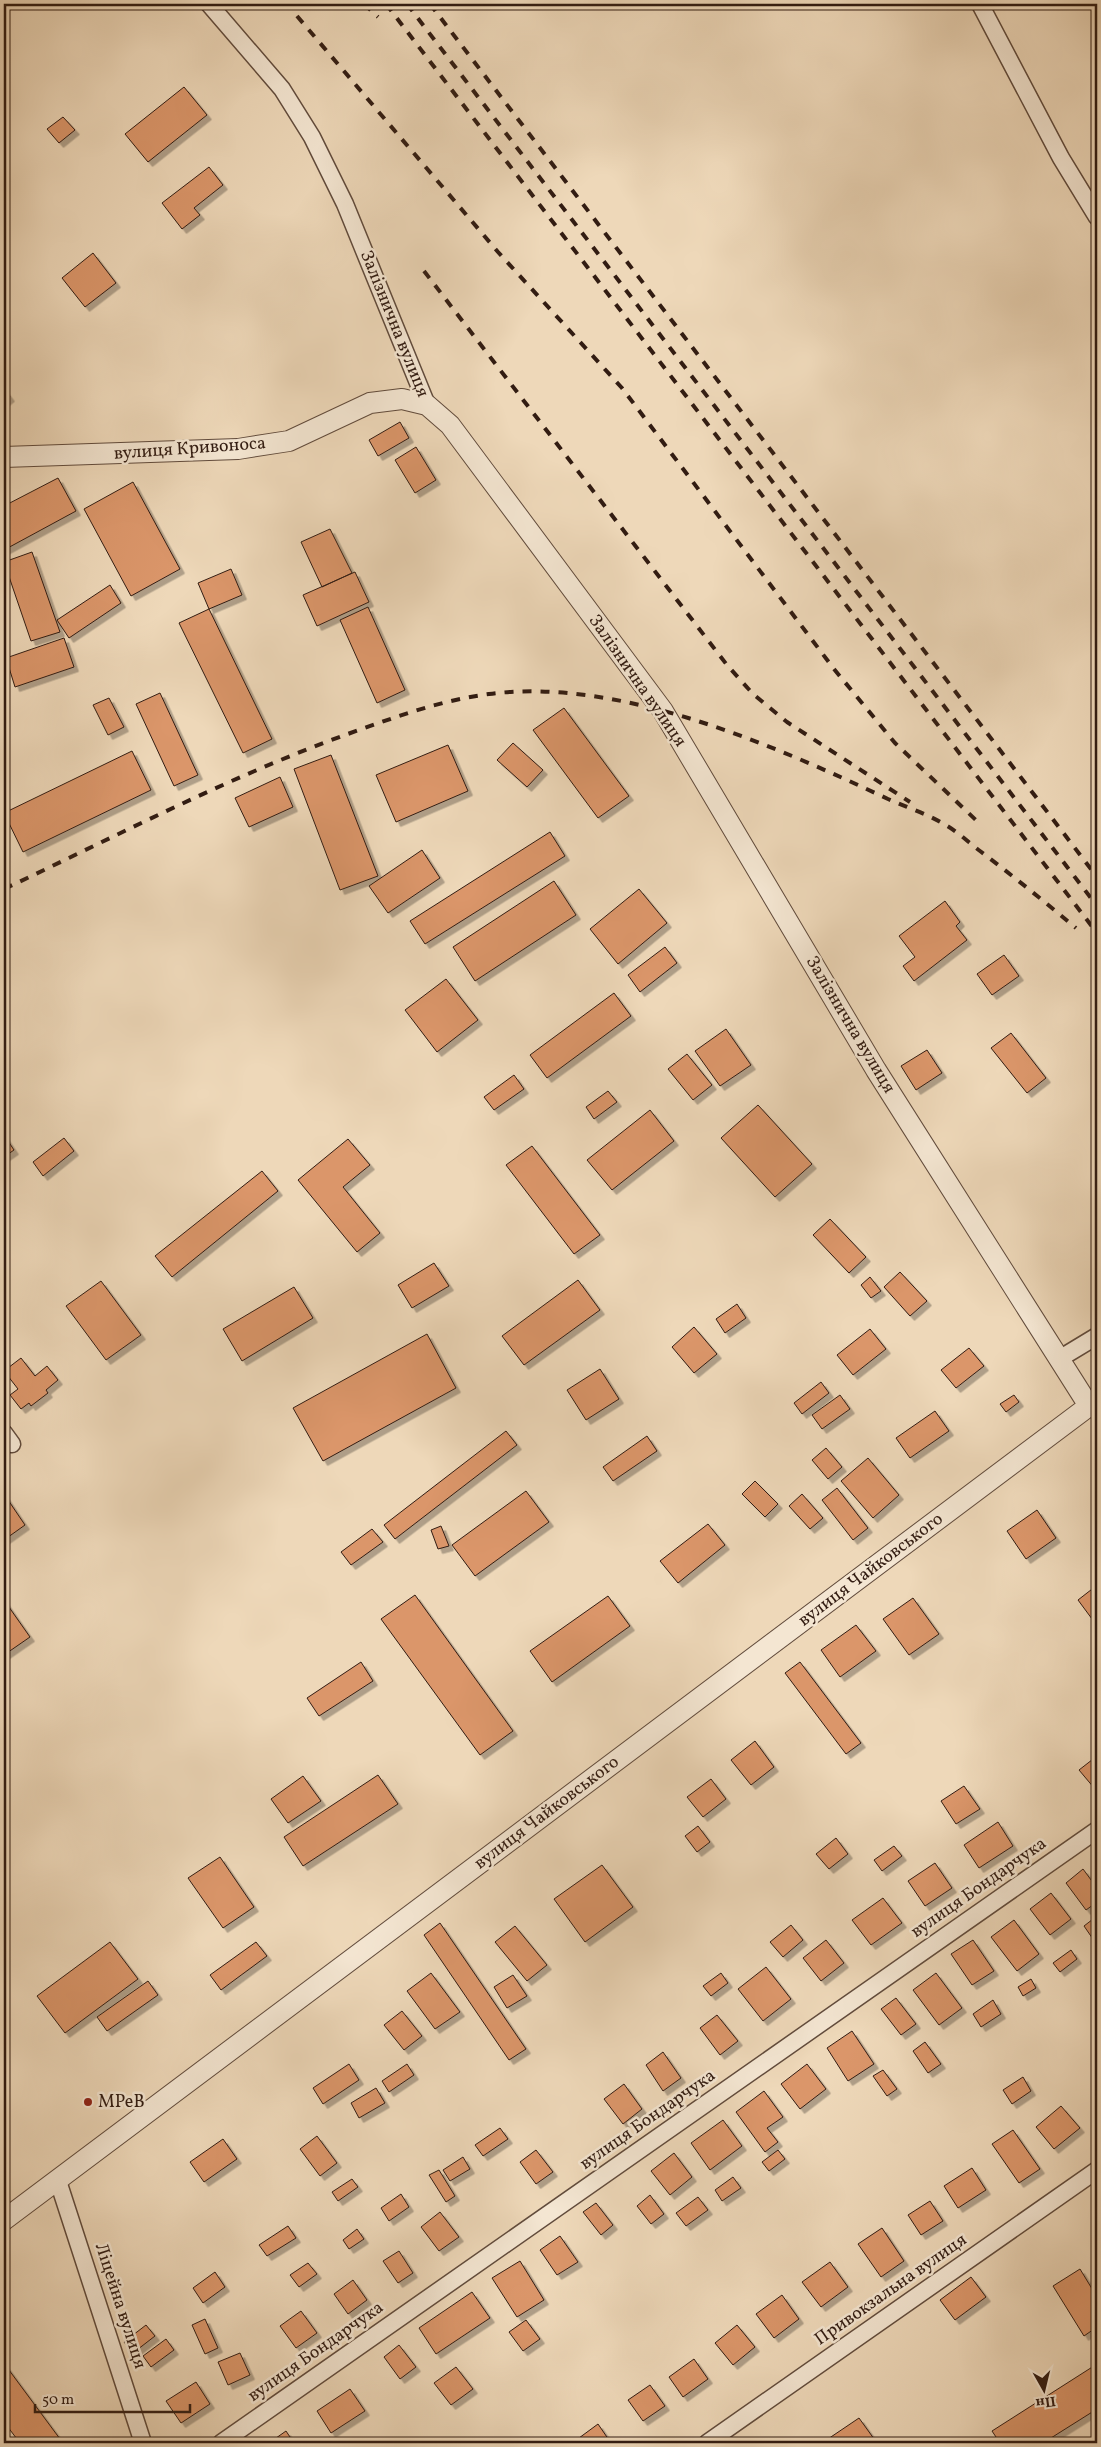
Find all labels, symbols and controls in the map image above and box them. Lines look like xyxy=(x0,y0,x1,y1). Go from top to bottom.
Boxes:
street label: Залізнична вулиця xyxy=(353,247,435,401)
street label: вулиця Кривоноса xyxy=(113,431,267,467)
street label: Залізнична вулиця xyxy=(582,610,692,752)
street label: Залізнична вулиця xyxy=(799,952,901,1098)
street label: вулиця Чайковського xyxy=(793,1507,949,1633)
street label: вулиця Чайковського xyxy=(469,1750,625,1876)
street label: вулиця Бондарчука xyxy=(906,1832,1052,1944)
street label: вулиця Бондарчука xyxy=(575,2064,721,2176)
place label: МРеВ xyxy=(98,2090,145,2115)
marker: МРеВ xyxy=(82,2096,94,2108)
street label: Привокзальна вулиця xyxy=(810,2228,972,2352)
street label: Ліцейна вулиця xyxy=(88,2240,152,2372)
street label: вулиця Бондарчука xyxy=(243,2296,389,2408)
north arrow xyxy=(1018,2364,1068,2414)
scale bar xyxy=(35,2382,190,2414)
text: 50 m xyxy=(42,2390,74,2411)
text: Пн xyxy=(1034,2391,1057,2412)

